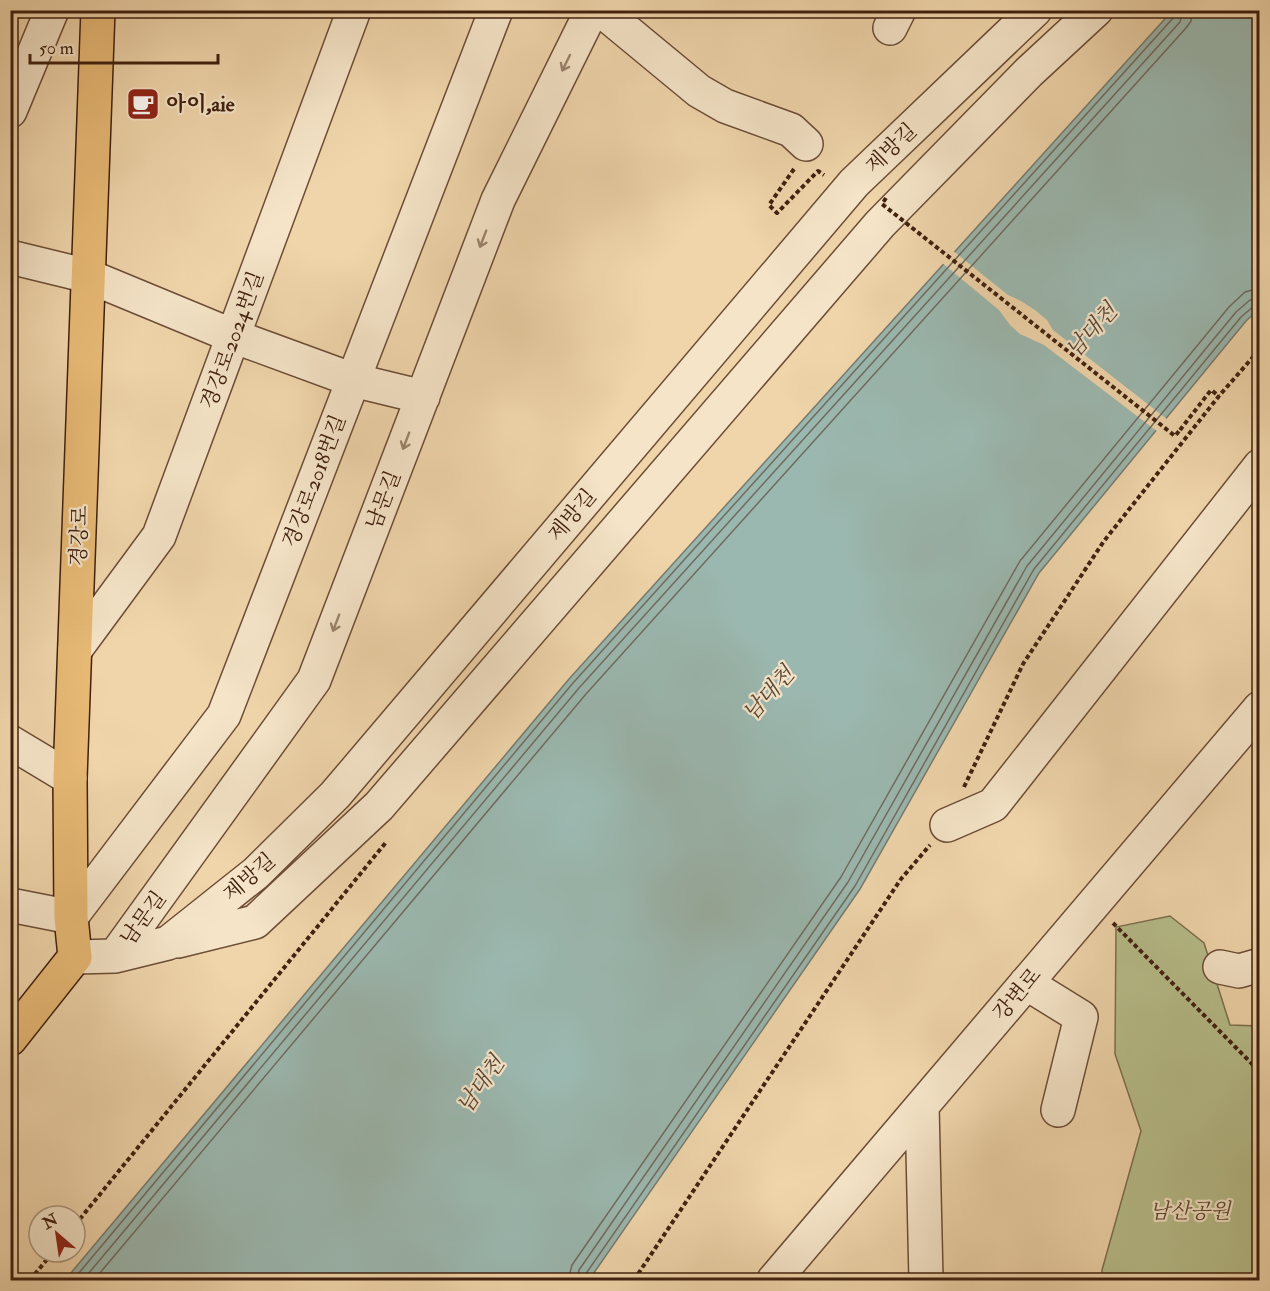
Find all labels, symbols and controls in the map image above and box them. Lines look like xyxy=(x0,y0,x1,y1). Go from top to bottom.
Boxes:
scale bar xyxy=(30,27,218,65)
text: 50 m xyxy=(39,37,74,60)
one-way arrow xyxy=(560,54,572,71)
cafe icon: 아이,aie xyxy=(125,86,161,122)
place label: 아이,aie xyxy=(166,91,235,118)
street label: 제방길 xyxy=(860,118,923,179)
one-way arrow xyxy=(477,229,488,248)
street label: 경강로2024번길 xyxy=(195,268,270,413)
water label: 남대천 xyxy=(1060,296,1125,364)
street label: 경강로2018번길 xyxy=(277,411,352,551)
one-way arrow xyxy=(400,431,411,450)
street label: 남문길 xyxy=(360,467,407,533)
street label: 제방길 xyxy=(542,483,602,547)
street label: 경강로 xyxy=(65,505,94,567)
one-way arrow xyxy=(330,613,341,632)
water label: 남대천 xyxy=(737,659,802,727)
street label: 제방길 xyxy=(218,847,281,908)
street label: 남문길 xyxy=(115,886,172,951)
street label: 강변로 xyxy=(987,962,1047,1026)
water label: 남대천 xyxy=(451,1049,512,1119)
park label: 남산공원 xyxy=(1149,1198,1232,1225)
north arrow xyxy=(27,1204,87,1264)
text: N xyxy=(38,1209,62,1234)

